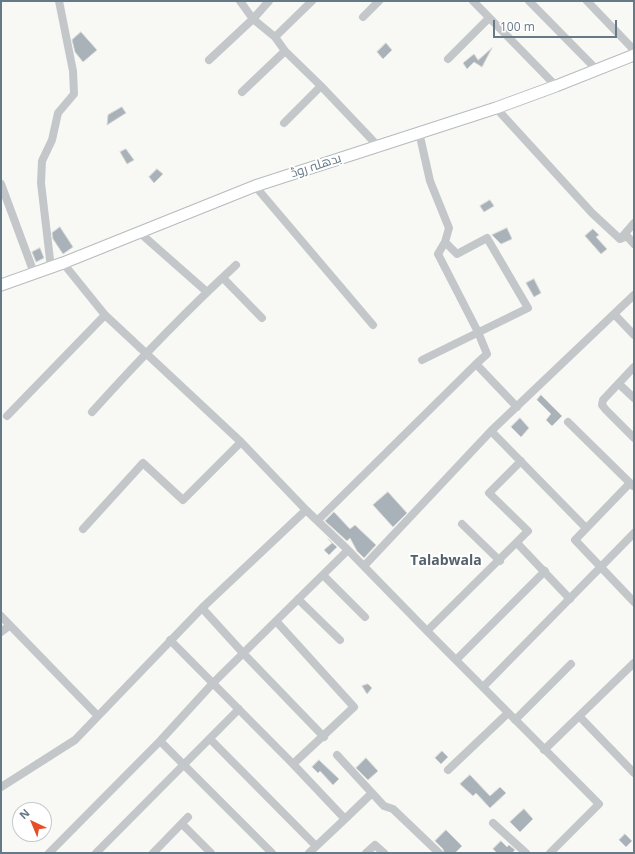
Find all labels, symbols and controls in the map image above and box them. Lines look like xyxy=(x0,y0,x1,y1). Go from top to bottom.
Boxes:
scale bar xyxy=(495,12,619,38)
text: 100 m xyxy=(500,18,535,35)
street label: بدھلہ روڈ xyxy=(289,150,343,182)
district label: Talabwala xyxy=(410,553,482,569)
north arrow xyxy=(12,802,52,842)
text: N xyxy=(16,805,32,822)

